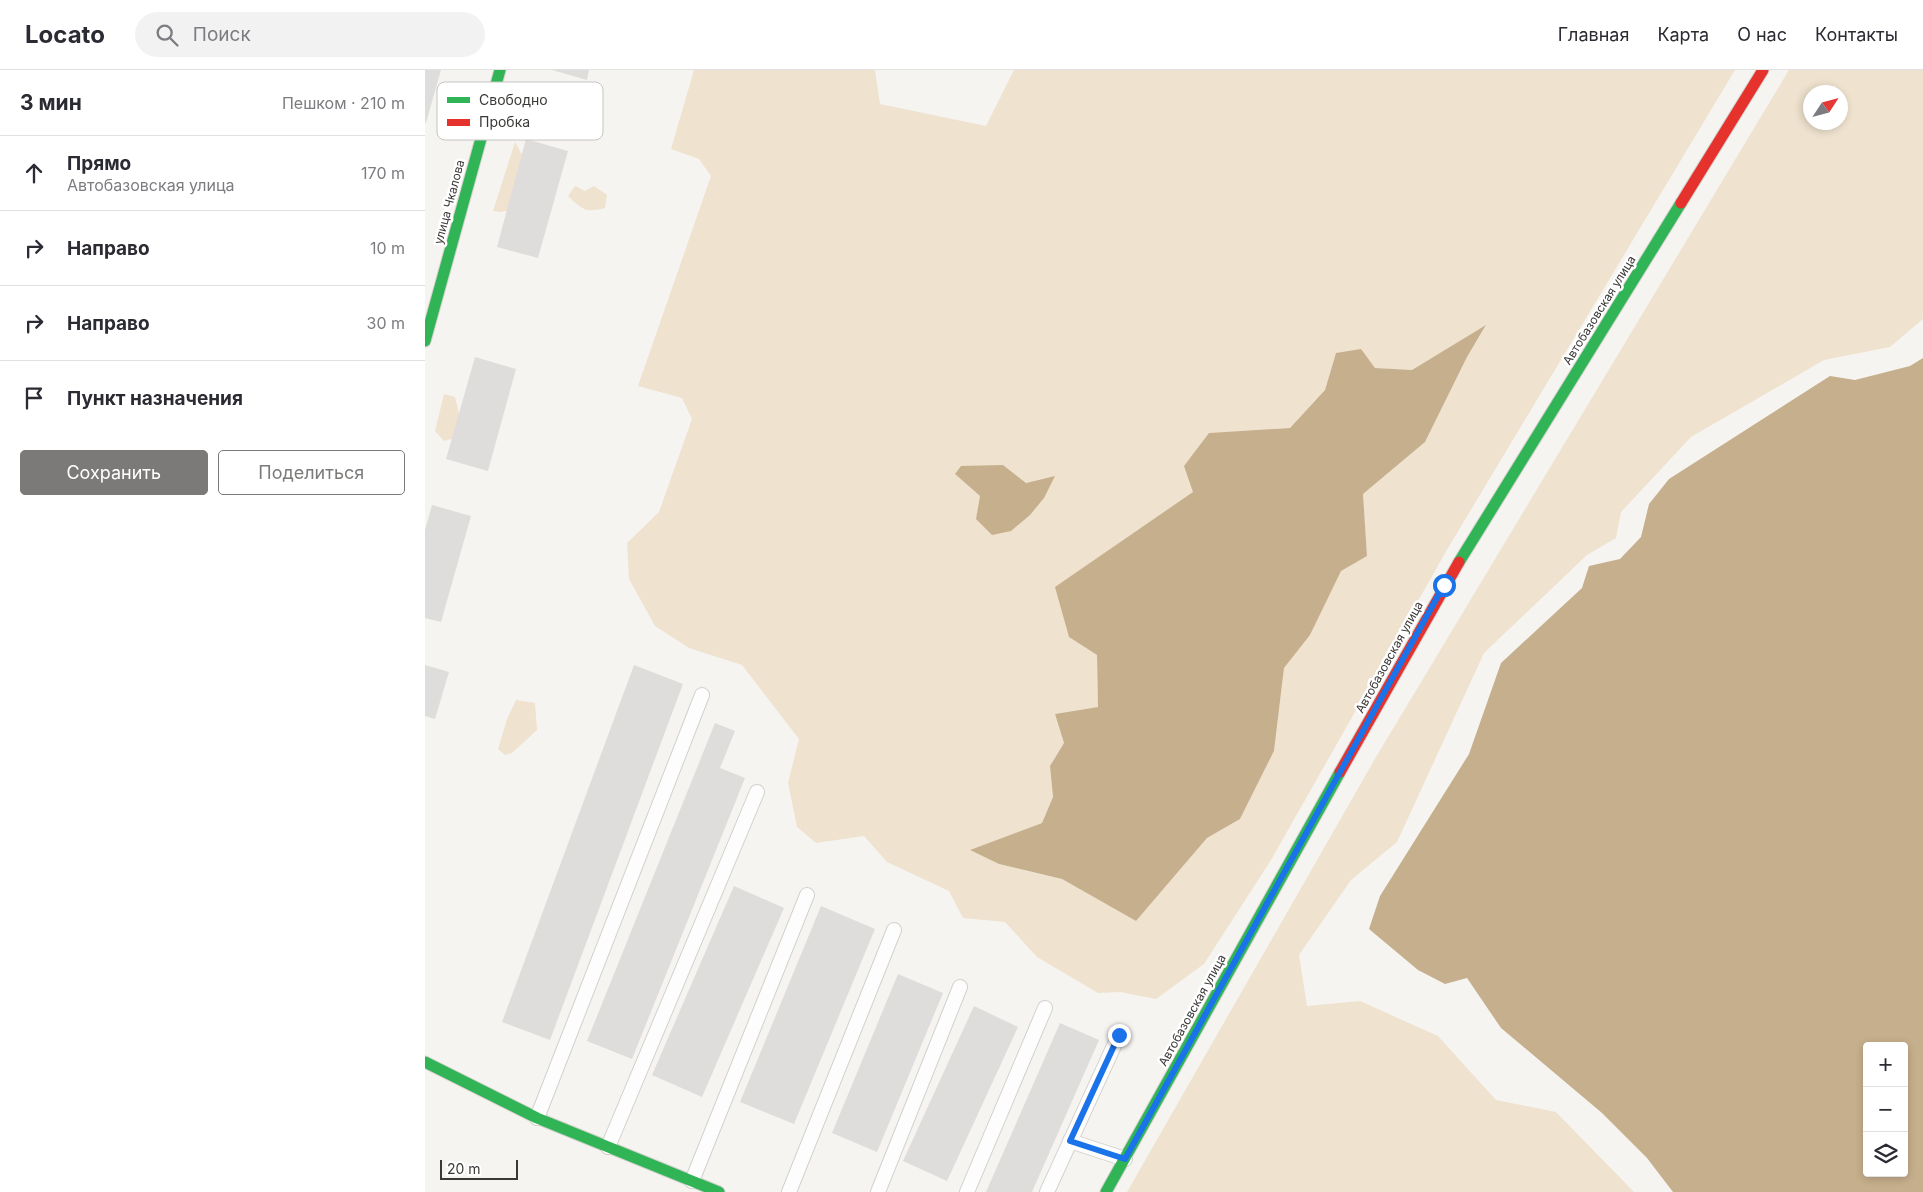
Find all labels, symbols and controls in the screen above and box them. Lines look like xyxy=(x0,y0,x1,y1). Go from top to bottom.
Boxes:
search box xyxy=(135,12,485,57)
text: Locato xyxy=(25,20,105,49)
icon: search xyxy=(153,21,181,49)
text: Поиск xyxy=(193,23,251,46)
text: Главная xyxy=(1558,24,1629,45)
text: Карта xyxy=(1657,24,1709,45)
text: О нас xyxy=(1737,24,1787,45)
text: Контакты xyxy=(1815,24,1898,45)
legend xyxy=(437,82,603,140)
north arrow xyxy=(1803,85,1848,130)
text: 3 мин xyxy=(20,90,82,115)
text: Свободно xyxy=(479,91,548,108)
text: Пешком · 210 m xyxy=(282,93,405,113)
text: Пробка xyxy=(479,113,530,130)
text: Прямо xyxy=(67,152,131,175)
street label: улица Чкалова xyxy=(431,158,467,246)
icon: ahead xyxy=(20,159,48,187)
text: 170 m xyxy=(361,163,405,183)
text: Автобазовская улица xyxy=(67,175,235,195)
icon: right xyxy=(20,234,48,262)
text: Направо xyxy=(67,237,150,260)
text: 10 m xyxy=(370,238,405,258)
street label: Автобазовская улица xyxy=(1559,253,1639,367)
icon: right xyxy=(20,309,48,337)
text: Направо xyxy=(67,312,150,335)
text: 30 m xyxy=(367,313,405,333)
icon: arrive xyxy=(20,384,48,412)
text: Пункт назначения xyxy=(67,387,243,410)
button: Сохранить xyxy=(20,450,208,495)
button: Поделиться xyxy=(218,450,405,495)
route start xyxy=(1433,574,1456,597)
street label: Автобазовская улица xyxy=(1352,598,1426,716)
street label: Автобазовская улица xyxy=(1155,951,1229,1069)
route end xyxy=(1108,1024,1131,1047)
map controls xyxy=(1863,1042,1908,1177)
button: + xyxy=(1863,1042,1908,1087)
button: − xyxy=(1863,1087,1908,1132)
button: layers xyxy=(1863,1132,1908,1177)
scale bar xyxy=(440,1157,517,1180)
text: 20 m xyxy=(447,1160,481,1177)

